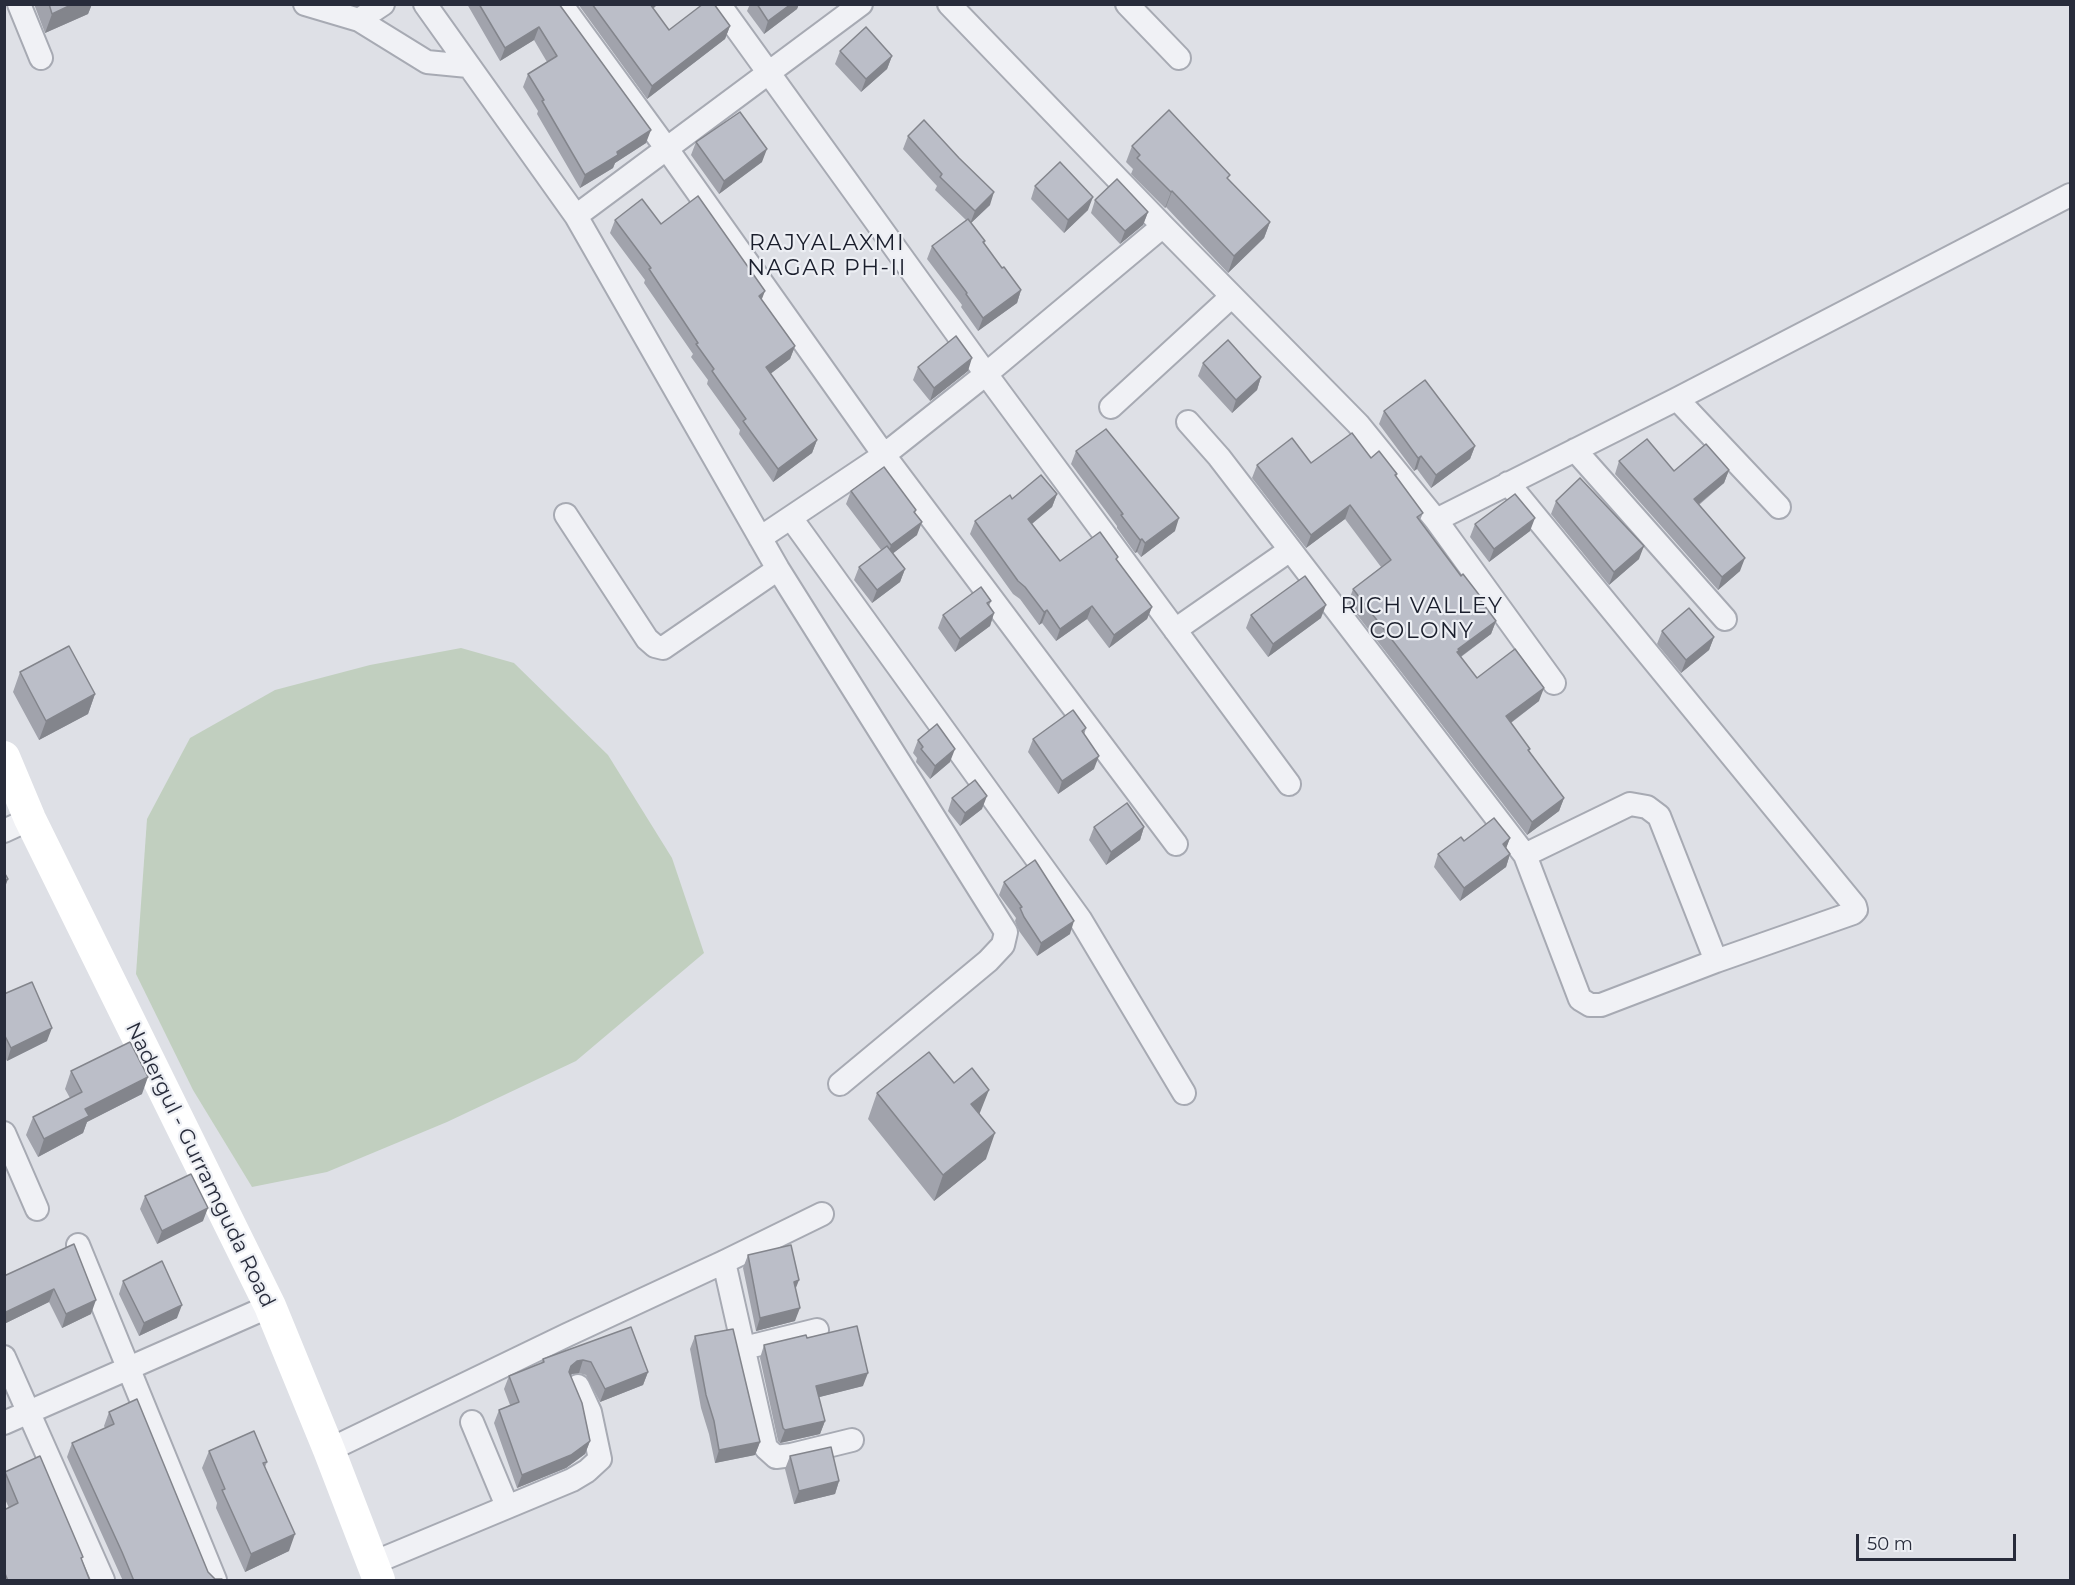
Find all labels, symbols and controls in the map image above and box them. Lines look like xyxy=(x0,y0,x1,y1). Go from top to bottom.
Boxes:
district label: RAJYALAXMI NAGAR PH-II xyxy=(747,231,907,282)
district label: RICH VALLEY COLONY xyxy=(1340,594,1504,646)
street label: Nadergul - Gurramguda Road xyxy=(120,1018,280,1312)
scale bar xyxy=(1859,1522,2020,1560)
text: 50 m xyxy=(1867,1533,1913,1555)

